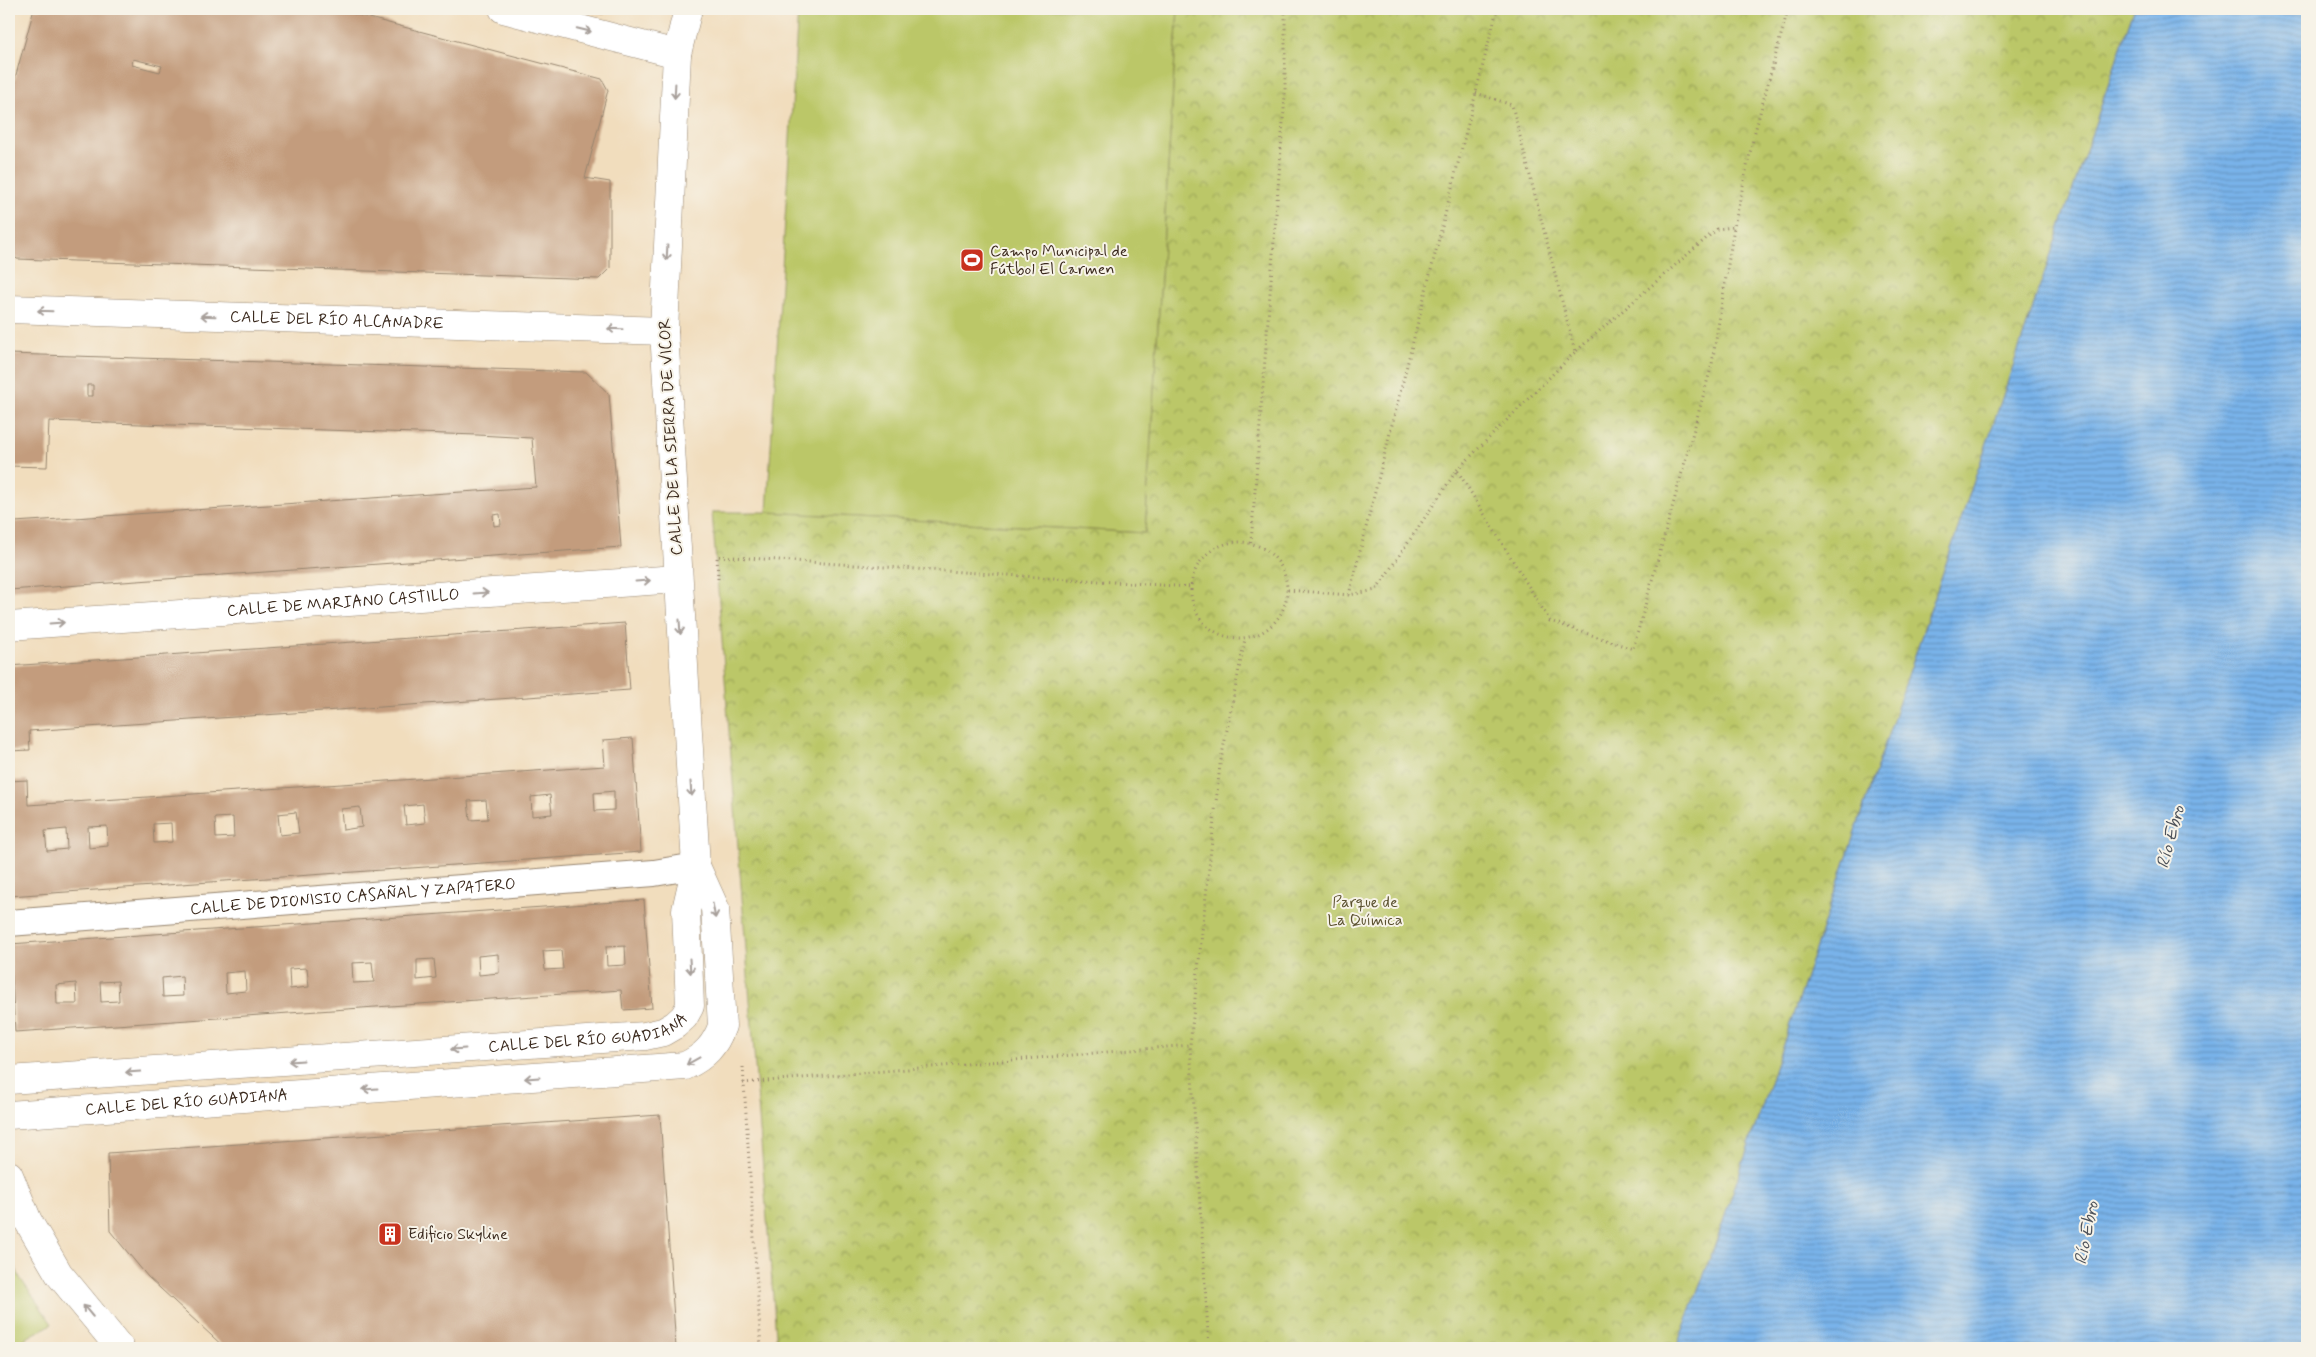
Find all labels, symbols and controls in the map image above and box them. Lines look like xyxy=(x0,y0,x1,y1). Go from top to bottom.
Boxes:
one-way arrow xyxy=(576,25,592,35)
one-way arrow xyxy=(671,83,680,99)
place label: Campo Municipal de Fútbol El Carmen xyxy=(990,241,1128,280)
one-way arrow xyxy=(663,245,672,261)
sports icon: Campo Municipal de Fútbol El Carmen xyxy=(959,247,985,273)
one-way arrow xyxy=(37,306,53,315)
street label: CALLE DEL RÍO ALCANADRE xyxy=(229,306,444,334)
one-way arrow xyxy=(200,311,216,321)
street label: CALLE DE LA SIERRA DE VICOR xyxy=(654,318,688,556)
one-way arrow xyxy=(607,325,623,334)
one-way arrow xyxy=(635,576,651,586)
street label: CALLE DE MARIANO CASTILLO xyxy=(226,584,460,621)
one-way arrow xyxy=(473,588,489,597)
one-way arrow xyxy=(49,618,65,627)
one-way arrow xyxy=(676,619,685,635)
one-way arrow xyxy=(687,781,696,797)
water label: Río Ebro xyxy=(2151,802,2191,871)
street label: CALLE DE DIONISIO CASAÑAL Y ZAPATERO xyxy=(189,873,517,919)
park label: Parque de La Química xyxy=(1327,892,1403,931)
one-way arrow xyxy=(709,903,719,919)
one-way arrow xyxy=(685,958,694,974)
street label: CALLE DEL RÍO GUADIANA xyxy=(487,1008,692,1057)
one-way arrow xyxy=(450,1045,466,1054)
one-way arrow xyxy=(288,1056,304,1065)
one-way arrow xyxy=(686,1056,701,1066)
one-way arrow xyxy=(126,1067,142,1076)
one-way arrow xyxy=(525,1073,541,1082)
street label: CALLE DEL RÍO GUADIANA xyxy=(84,1084,289,1120)
one-way arrow xyxy=(363,1085,379,1094)
water label: Río Ebro xyxy=(2069,1199,2105,1267)
building icon: Edificio Skyline xyxy=(377,1221,403,1247)
place label: Edificio Skyline xyxy=(408,1224,508,1245)
one-way arrow xyxy=(83,1305,94,1318)

